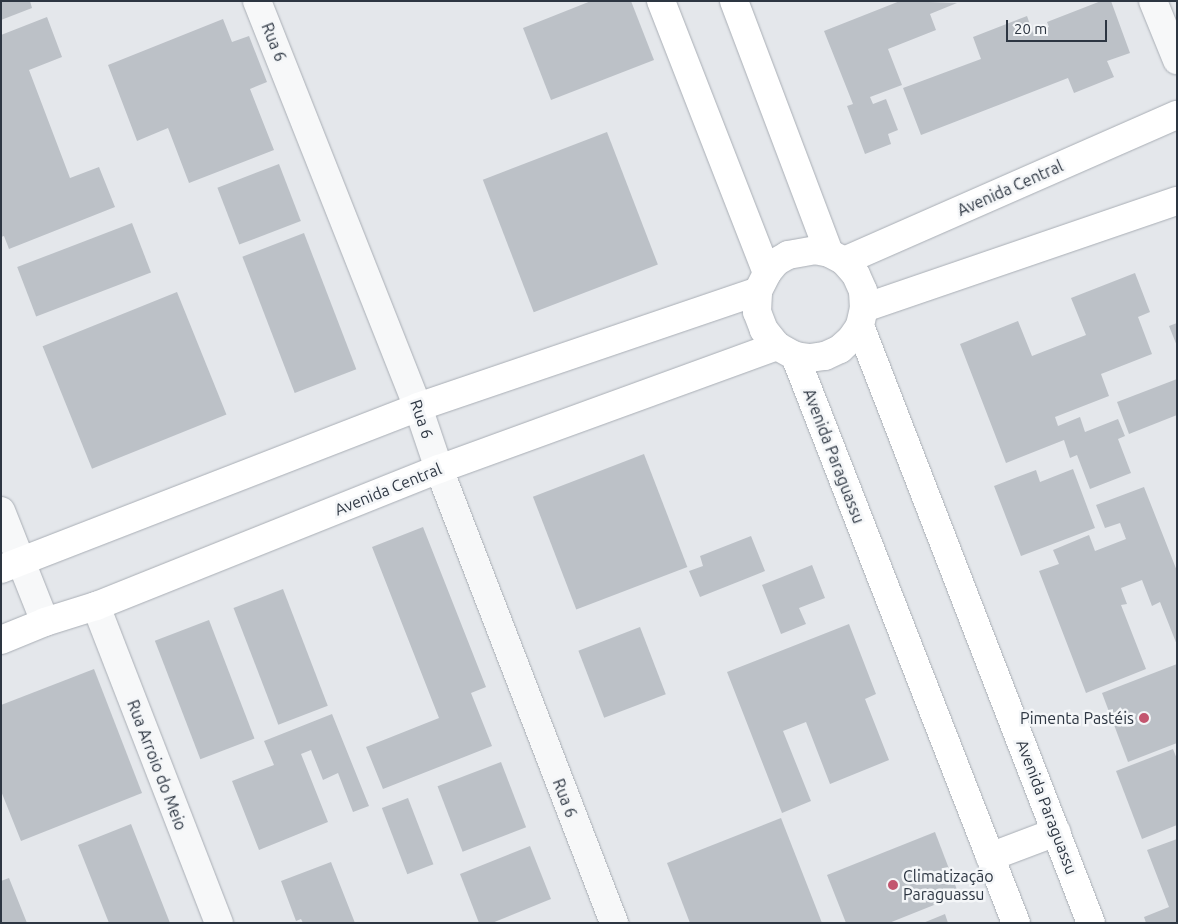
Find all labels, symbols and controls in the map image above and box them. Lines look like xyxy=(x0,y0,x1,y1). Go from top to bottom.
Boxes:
scale bar xyxy=(1008,10,1109,42)
street label: Rua 6 xyxy=(258,20,290,64)
text: 20 m xyxy=(1014,20,1047,37)
street label: Avenida Central xyxy=(954,156,1066,220)
street label: Avenida Paraguassu xyxy=(799,386,869,526)
street label: Rua 6 xyxy=(406,397,438,441)
street label: Avenida Central xyxy=(332,459,444,519)
street label: Rua Arroio do Meio xyxy=(123,697,191,833)
place label: Pimenta Pastéis xyxy=(1020,708,1134,728)
marker: Pimenta Pastéis xyxy=(1138,712,1150,724)
street label: Avenida Paraguassu xyxy=(1012,737,1082,877)
street label: Rua 6 xyxy=(549,776,581,820)
place label: Climatização Paraguassu xyxy=(903,866,994,904)
marker: Climatização Paraguassu xyxy=(887,879,899,891)

